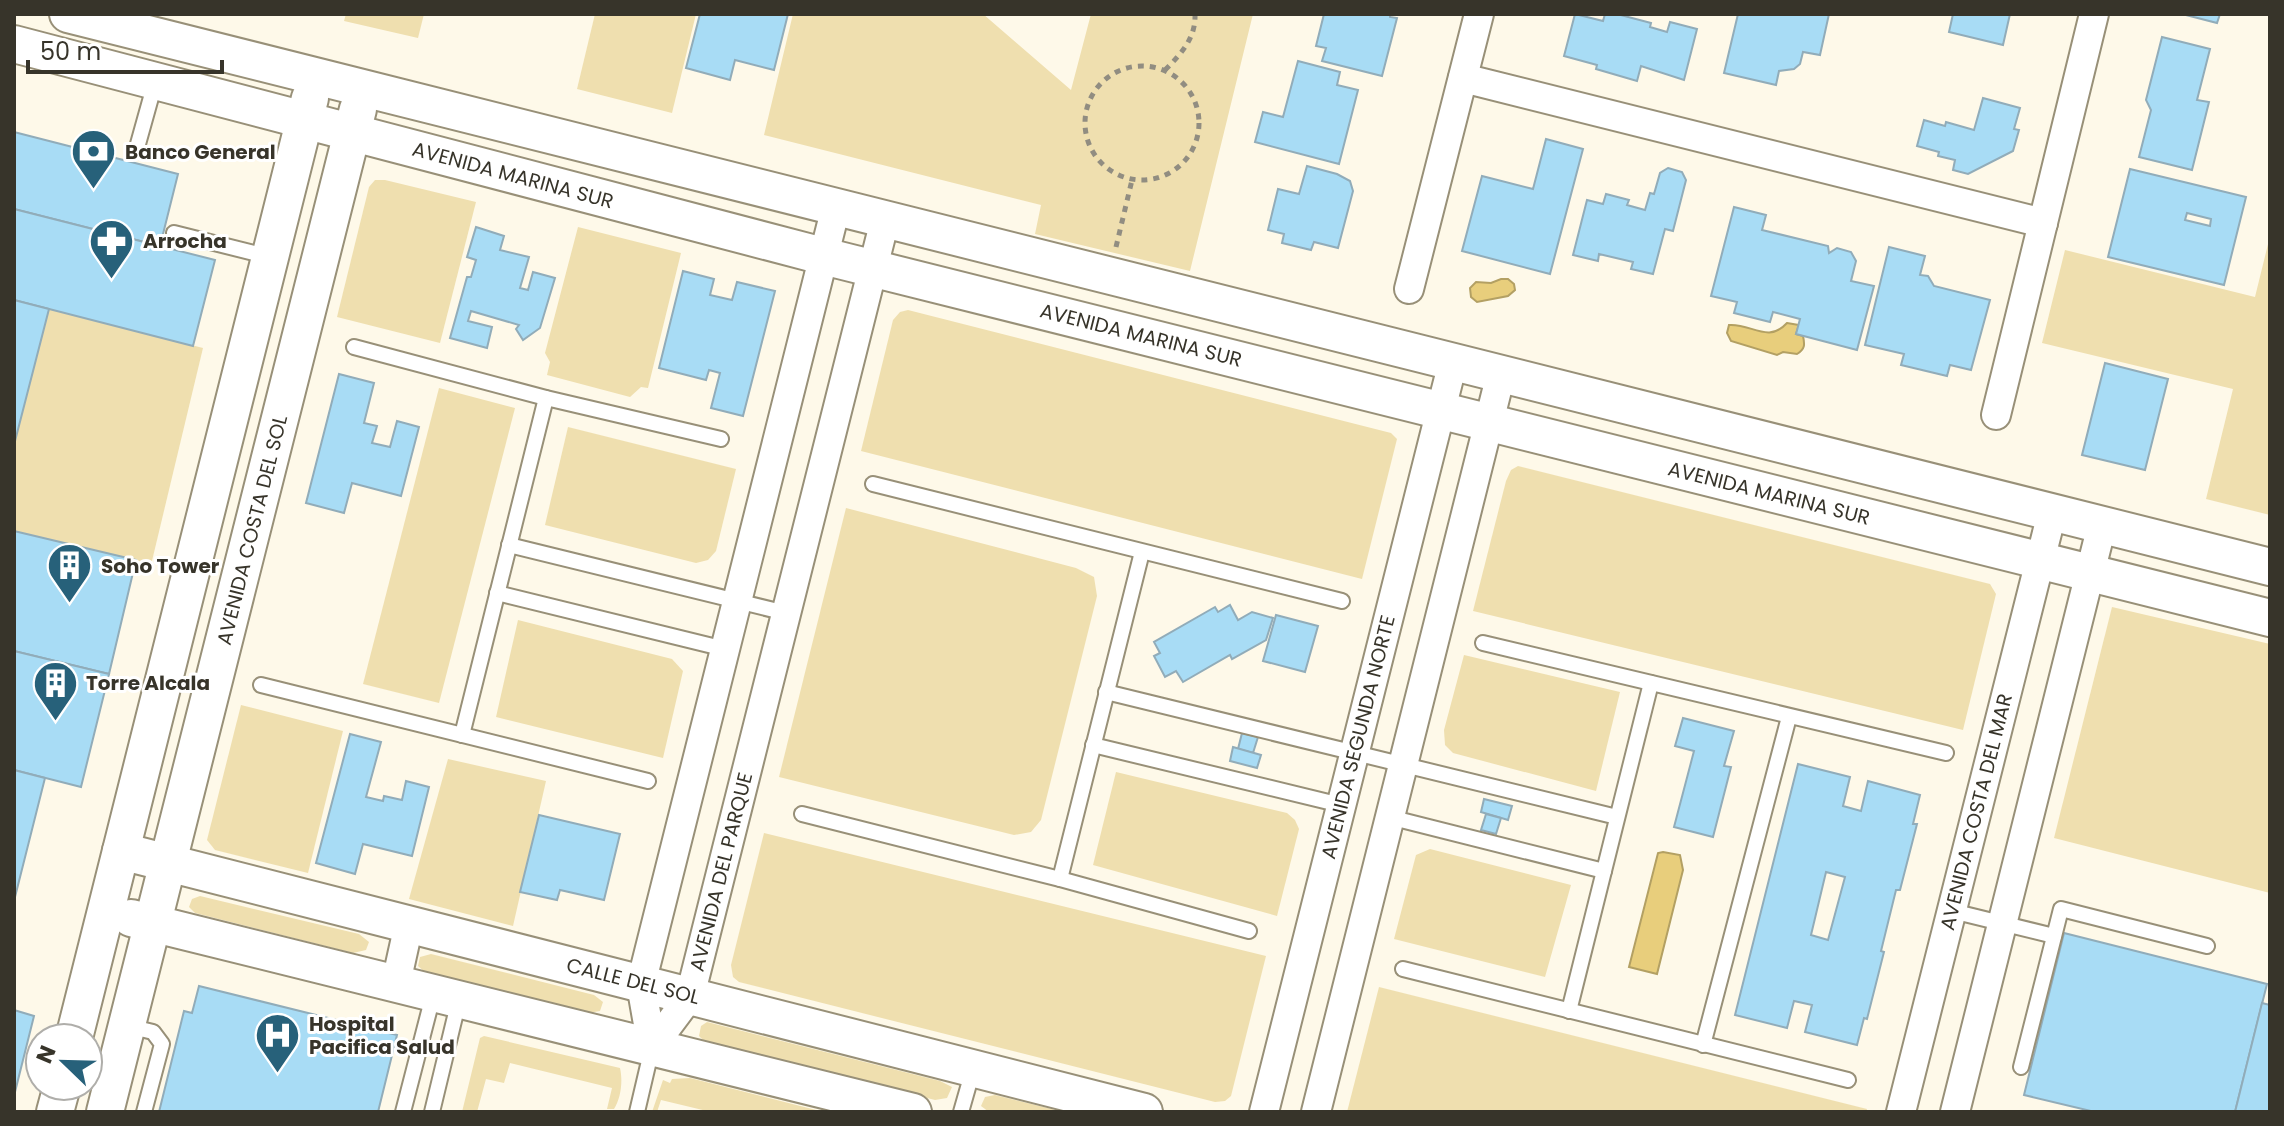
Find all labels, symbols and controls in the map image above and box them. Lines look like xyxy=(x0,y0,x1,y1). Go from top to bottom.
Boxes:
scale bar xyxy=(28,24,222,74)
text: 50 m xyxy=(40,35,101,68)
bank icon: Banco General xyxy=(70,128,118,191)
street label: AVENIDA MARINA SUR xyxy=(409,135,617,215)
place label: Banco General xyxy=(125,138,276,166)
pharmacy icon: Arrocha xyxy=(88,217,136,280)
place label: Arrocha xyxy=(143,227,227,255)
street label: AVENIDA MARINA SUR xyxy=(1037,296,1245,374)
street label: AVENIDA COSTA DEL SOL xyxy=(210,412,294,648)
street label: AVENIDA MARINA SUR xyxy=(1665,454,1873,532)
building icon: Soho Tower xyxy=(46,542,94,605)
place label: Soho Tower xyxy=(101,552,220,580)
street label: AVENIDA SEGUNDA NORTE xyxy=(1314,612,1402,862)
building icon: Torre Alcala xyxy=(31,659,79,722)
place label: Torre Alcala xyxy=(86,669,210,697)
street label: AVENIDA COSTA DEL MAR xyxy=(1933,691,2019,933)
street label: AVENIDA DEL PARQUE xyxy=(683,769,759,975)
street label: CALLE DEL SOL xyxy=(563,951,703,1011)
place label: Hospital Pacifica Salud xyxy=(309,1010,455,1061)
hospital icon: Hospital Pacifica Salud xyxy=(254,1011,302,1074)
north arrow xyxy=(24,1022,104,1102)
text: N xyxy=(29,1041,64,1068)

